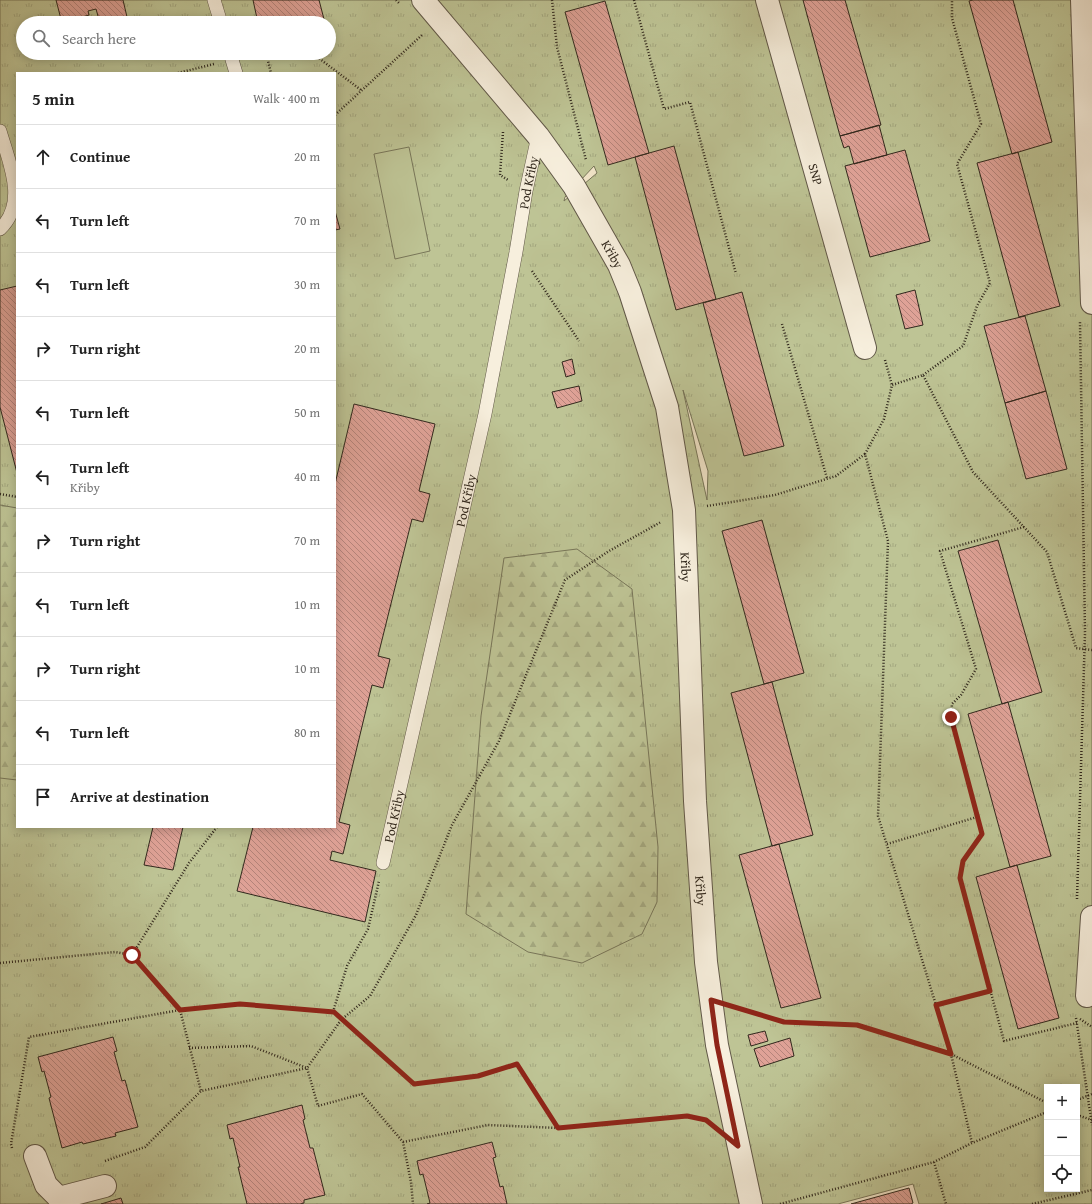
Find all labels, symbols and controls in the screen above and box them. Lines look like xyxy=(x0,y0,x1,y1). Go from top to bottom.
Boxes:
search box xyxy=(16,16,336,60)
icon: search xyxy=(30,27,52,49)
text: Search here xyxy=(62,28,136,49)
text: 5 min xyxy=(32,86,74,111)
text: Walk · 400 m xyxy=(253,89,320,108)
icon: ahead xyxy=(32,146,54,168)
text: Continue xyxy=(70,146,131,167)
text: 20 m xyxy=(294,147,320,166)
street label: Pod Křiby xyxy=(514,154,543,210)
street label: SNP xyxy=(803,161,828,187)
icon: left xyxy=(32,210,54,232)
text: Turn left xyxy=(70,210,129,231)
text: 70 m xyxy=(294,211,320,230)
street label: Křiby xyxy=(597,237,628,272)
icon: left xyxy=(32,274,54,296)
text: Turn left xyxy=(70,274,129,295)
text: 30 m xyxy=(294,275,320,294)
icon: right xyxy=(32,338,54,360)
text: Turn right xyxy=(70,338,141,359)
text: 20 m xyxy=(294,339,320,358)
icon: left xyxy=(32,402,54,424)
text: Turn left xyxy=(70,402,129,423)
text: 50 m xyxy=(294,403,320,422)
text: Turn left xyxy=(70,457,129,478)
icon: left xyxy=(32,466,54,488)
text: 40 m xyxy=(294,467,320,486)
street label: Pod Křiby xyxy=(451,472,481,528)
text: Křiby xyxy=(70,478,100,497)
icon: right xyxy=(32,530,54,552)
text: Turn right xyxy=(70,530,141,551)
text: 70 m xyxy=(294,531,320,550)
street label: Křiby xyxy=(676,552,696,583)
icon: left xyxy=(32,594,54,616)
text: Turn left xyxy=(70,594,129,615)
text: 10 m xyxy=(294,595,320,614)
icon: right xyxy=(32,658,54,680)
text: Turn right xyxy=(70,658,141,679)
text: 10 m xyxy=(294,659,320,678)
route end xyxy=(942,708,960,726)
icon: left xyxy=(32,722,54,744)
text: Turn left xyxy=(70,722,129,743)
text: 80 m xyxy=(294,723,320,742)
icon: arrive xyxy=(32,786,54,808)
text: Arrive at destination xyxy=(70,786,209,807)
street label: Pod Křiby xyxy=(379,788,409,844)
street label: Křiby xyxy=(690,875,711,907)
route start xyxy=(123,946,141,964)
map controls xyxy=(1044,1084,1080,1192)
button: + xyxy=(1044,1084,1080,1120)
button: − xyxy=(1044,1120,1080,1156)
button: locate xyxy=(1044,1156,1080,1192)

